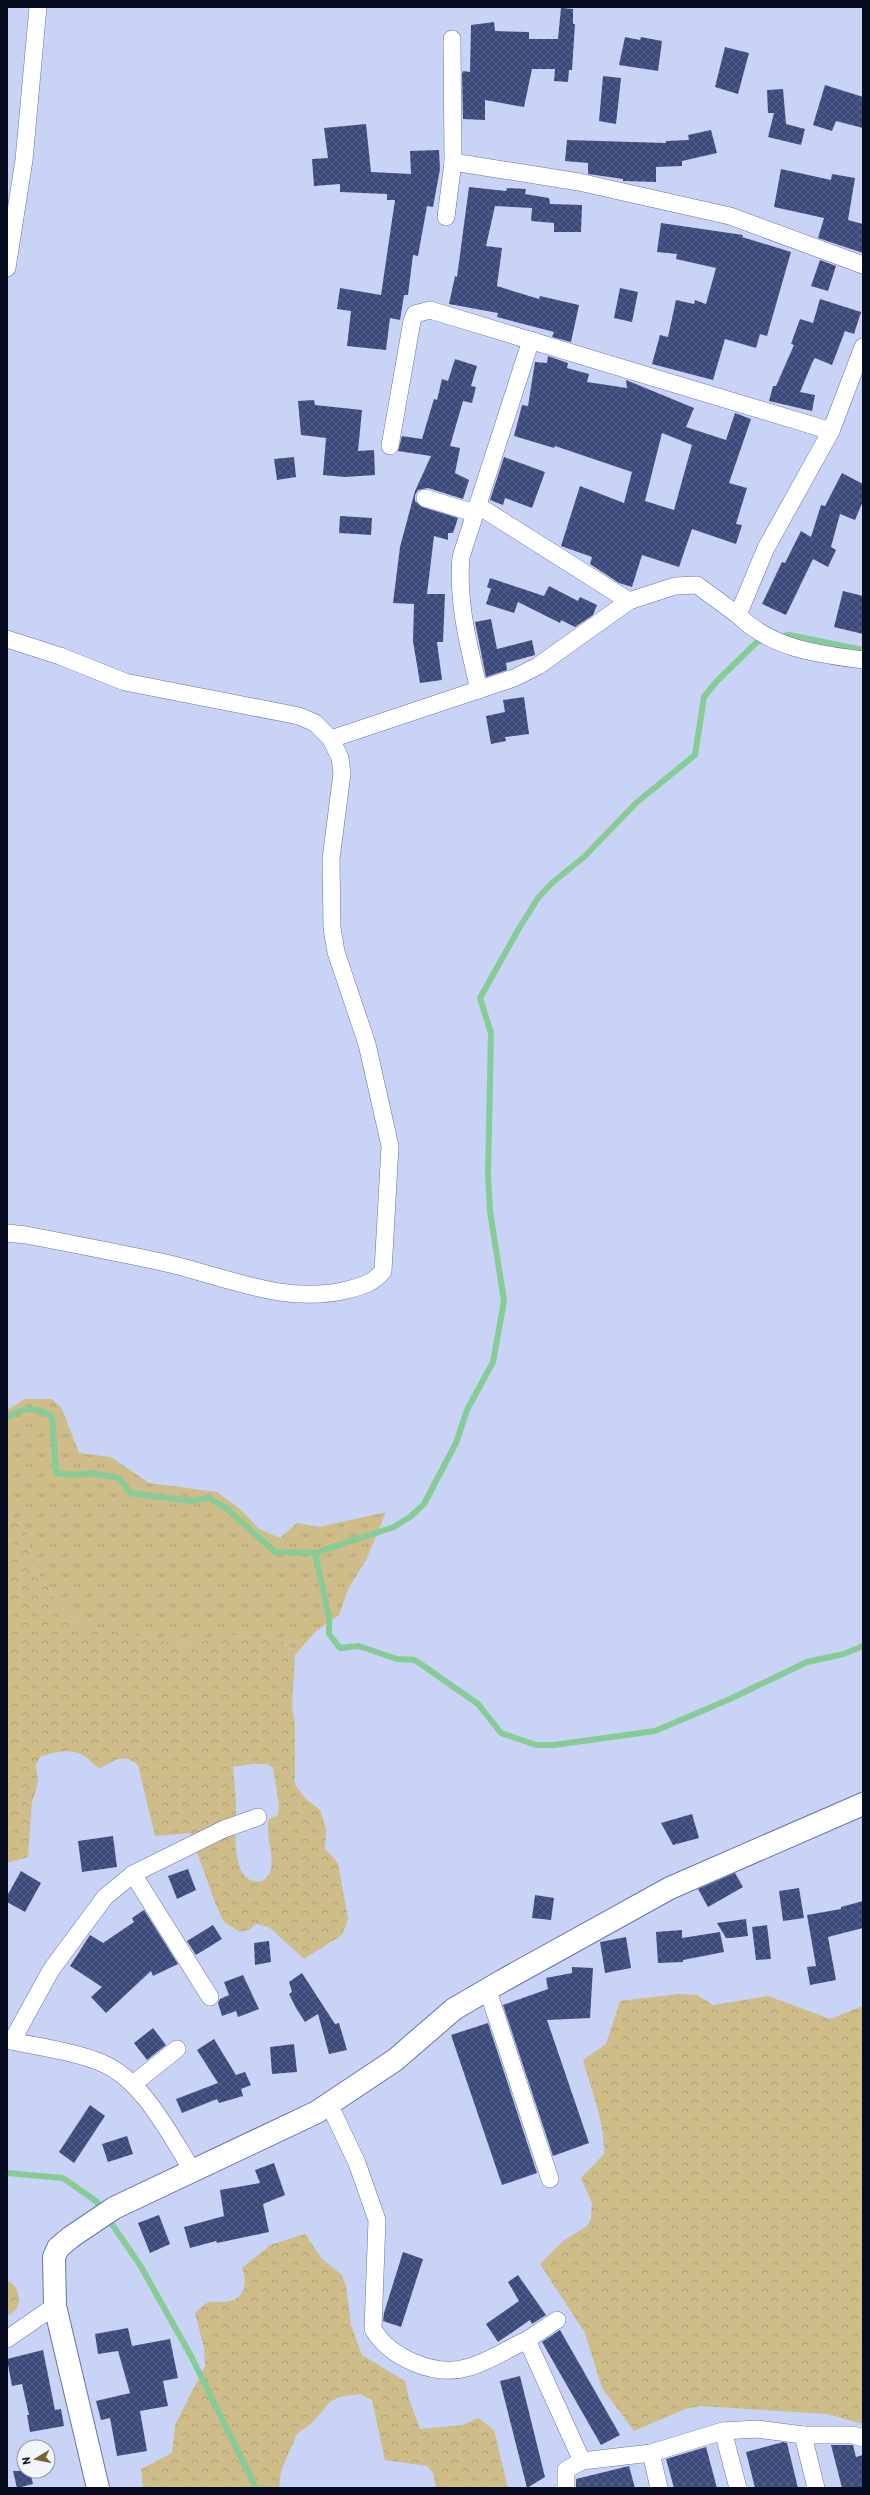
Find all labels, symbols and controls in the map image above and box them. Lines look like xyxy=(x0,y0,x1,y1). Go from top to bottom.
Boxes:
north arrow xyxy=(16,2439,56,2479)
text: N xyxy=(19,2456,33,2466)

